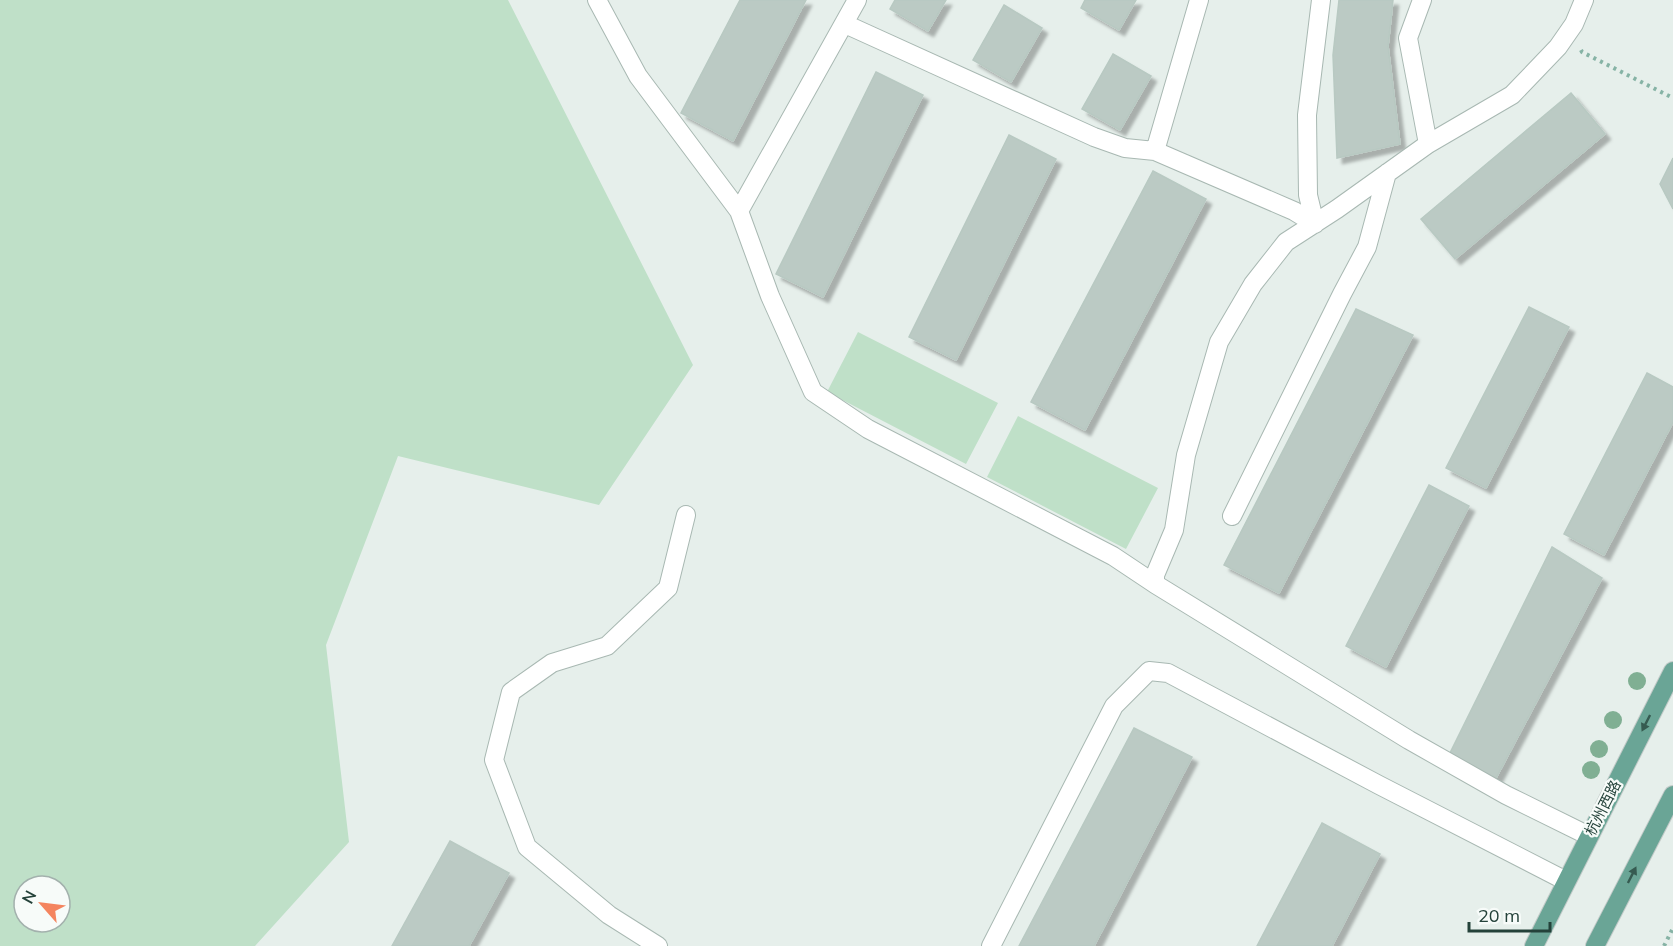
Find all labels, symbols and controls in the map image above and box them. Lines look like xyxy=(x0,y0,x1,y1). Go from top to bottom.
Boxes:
one-way arrow xyxy=(1642,714,1652,732)
street label: 杭州西路 xyxy=(1580,777,1625,839)
one-way arrow xyxy=(1627,867,1637,884)
north arrow xyxy=(12,874,72,934)
text: N xyxy=(17,887,40,907)
scale bar xyxy=(1469,895,1550,933)
text: 20 m xyxy=(1478,904,1520,927)

